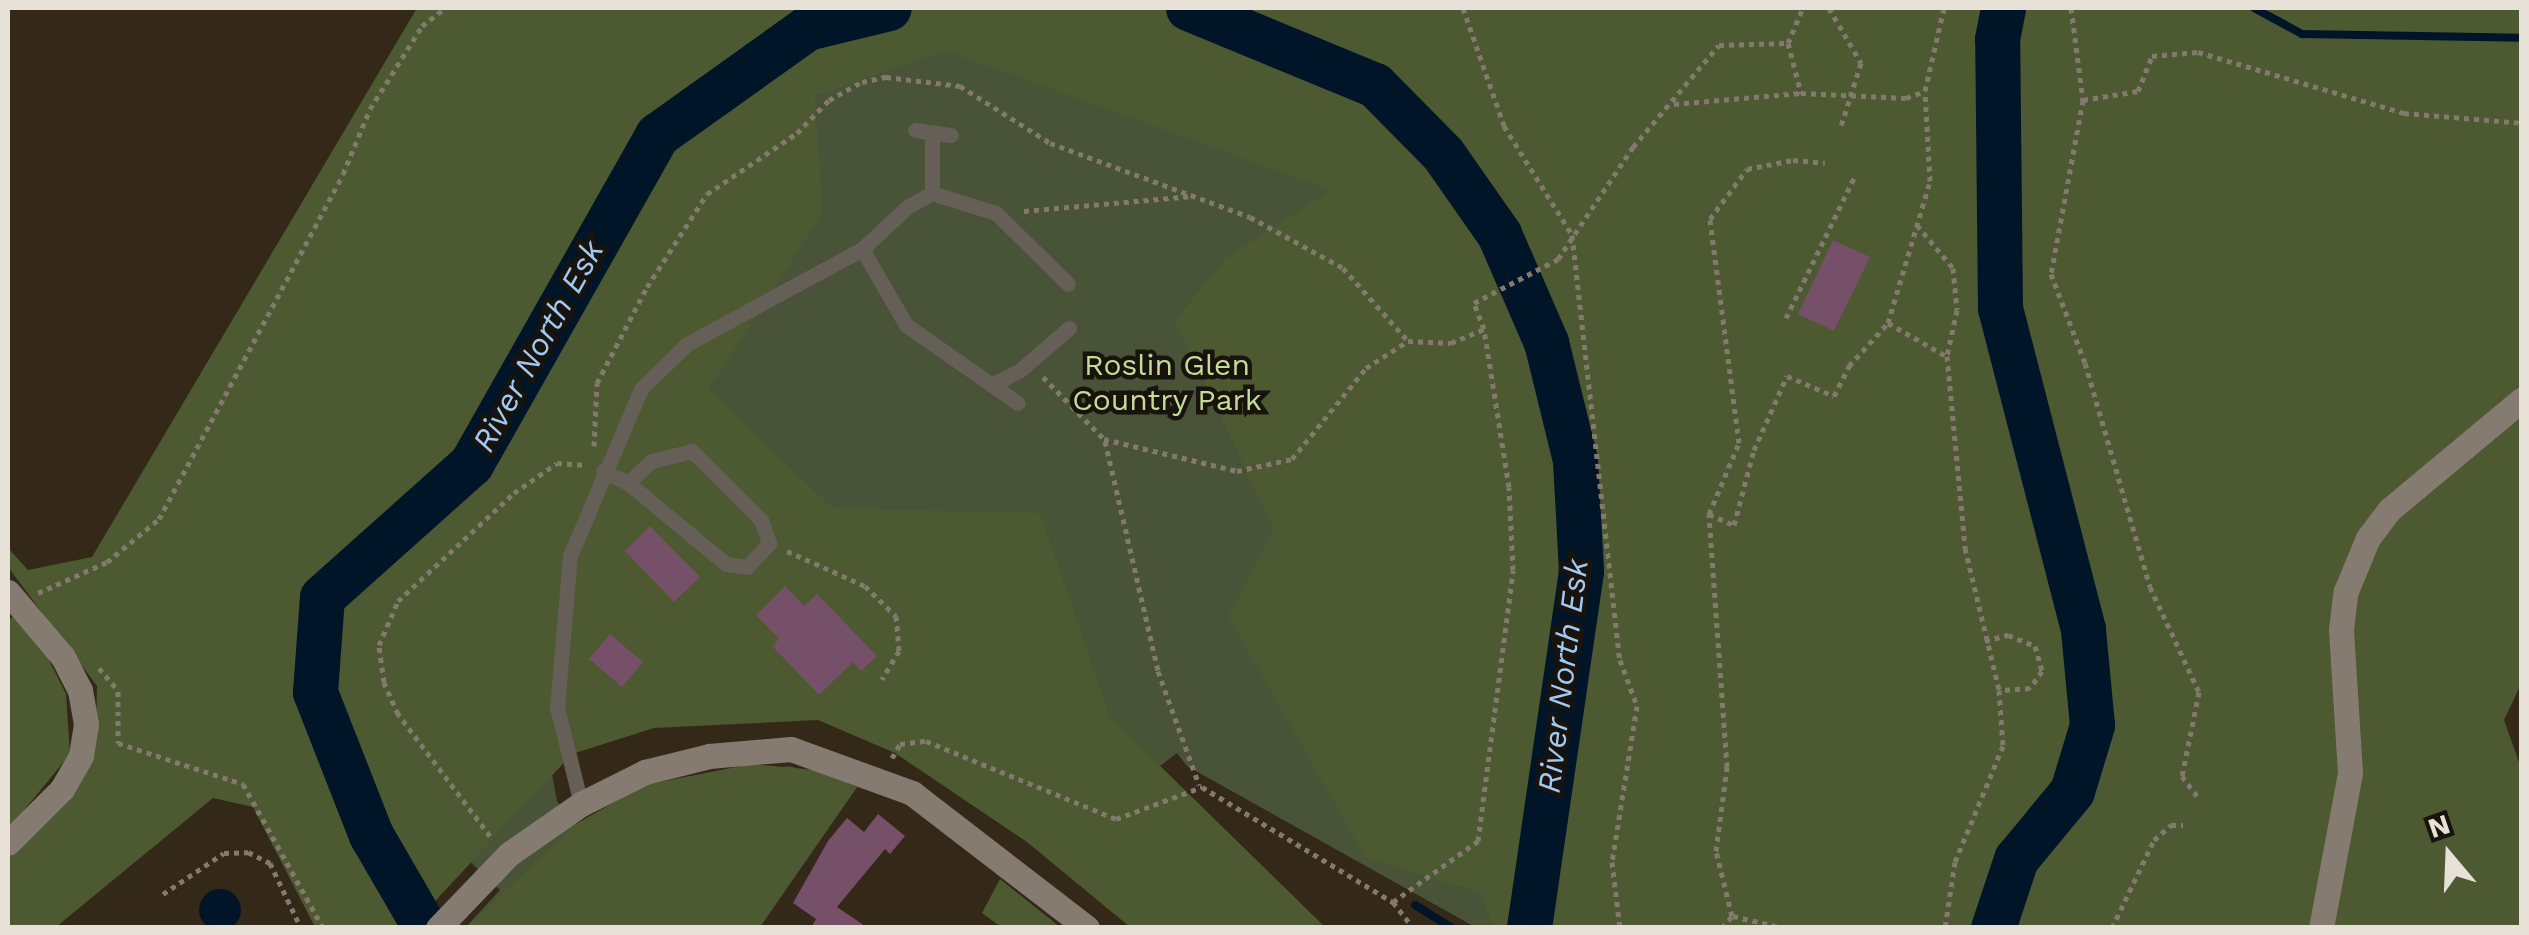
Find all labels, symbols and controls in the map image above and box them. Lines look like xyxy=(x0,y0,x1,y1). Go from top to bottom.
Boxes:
water label: River North Esk xyxy=(464,233,612,459)
park label: Roslin Glen Country Park xyxy=(1072,347,1262,418)
water label: River North Esk xyxy=(1530,556,1596,796)
north arrow xyxy=(2399,805,2499,905)
text: N xyxy=(2424,807,2454,845)

